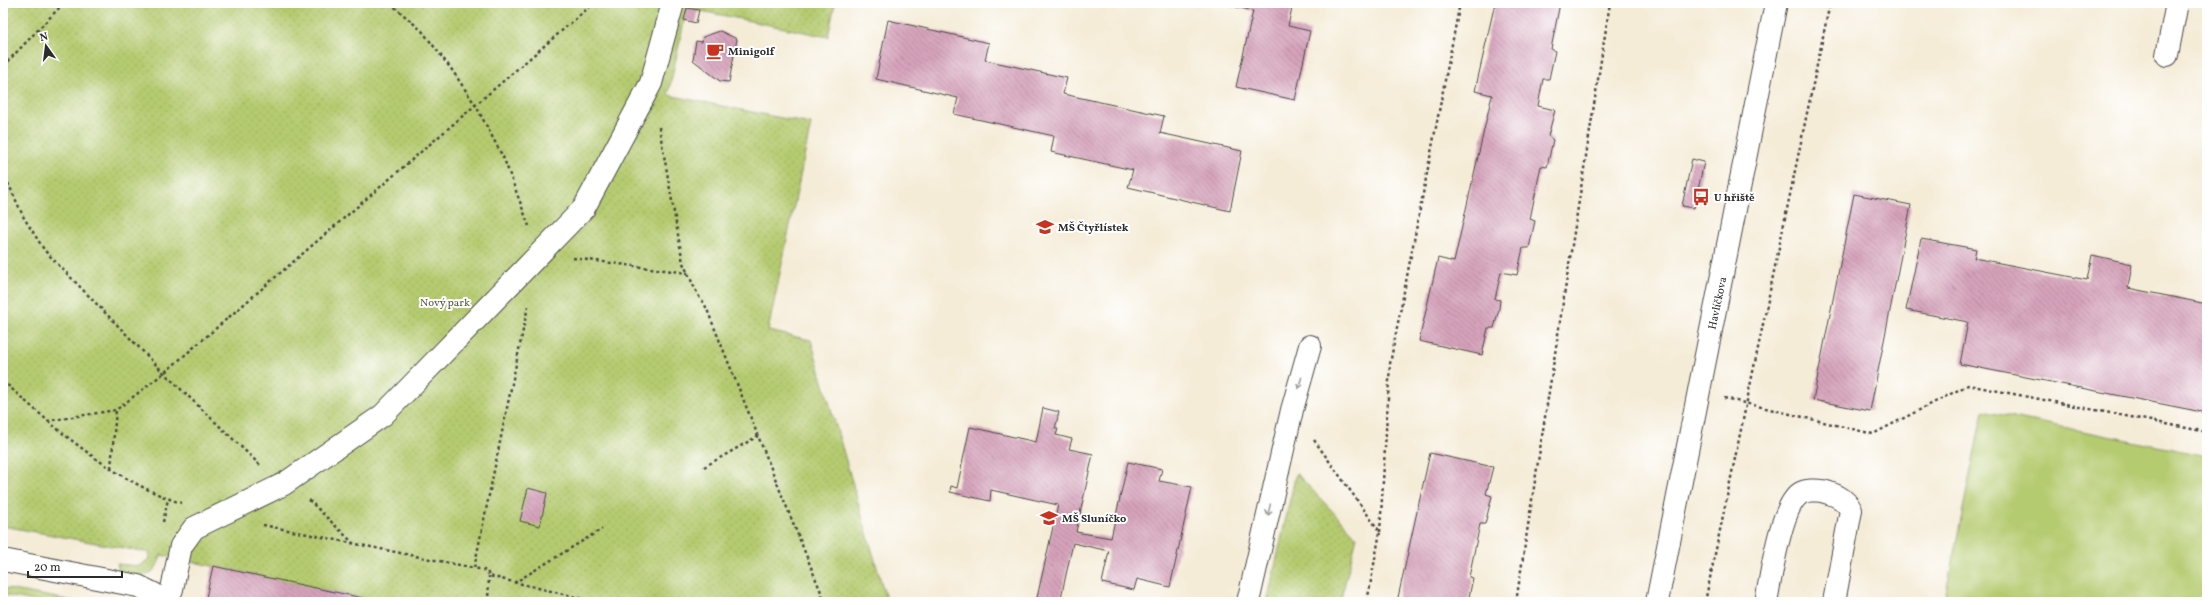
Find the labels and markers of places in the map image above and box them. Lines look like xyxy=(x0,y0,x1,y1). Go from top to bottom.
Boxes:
cafe icon: Minigolf xyxy=(705,41,725,61)
place label: Minigolf xyxy=(728,45,776,60)
bus stop icon: U hřiště xyxy=(1691,187,1711,207)
place label: U hřiště xyxy=(1714,191,1755,206)
school or university icon: MŠ Čtyřlístek xyxy=(1035,217,1055,237)
place label: MŠ Čtyřlístek xyxy=(1058,221,1129,236)
school or university icon: MŠ Sluníčko xyxy=(1039,508,1059,528)
place label: MŠ Sluníčko xyxy=(1062,512,1126,527)

